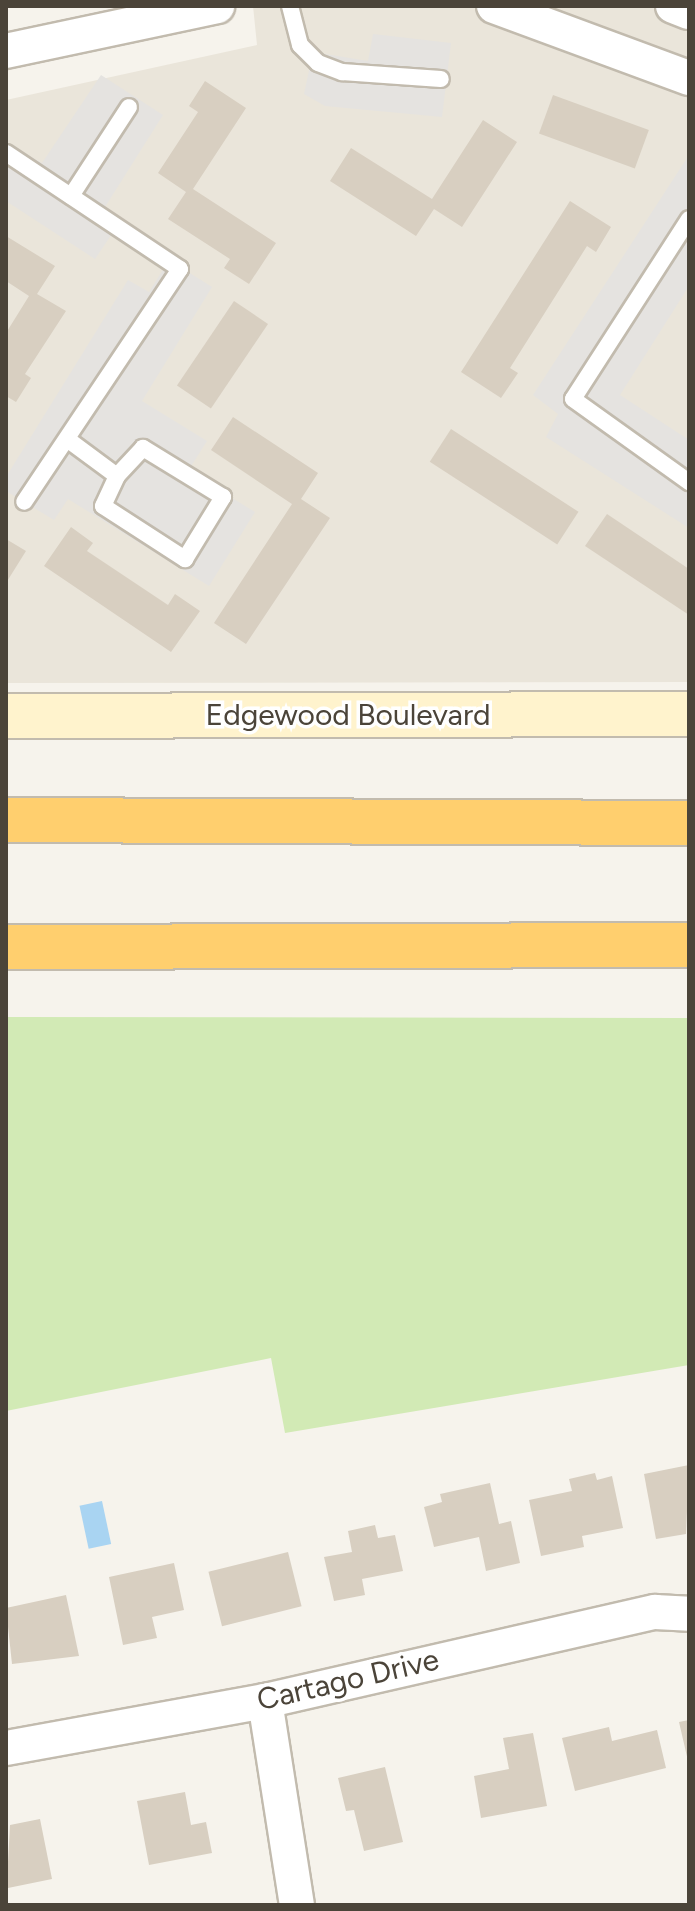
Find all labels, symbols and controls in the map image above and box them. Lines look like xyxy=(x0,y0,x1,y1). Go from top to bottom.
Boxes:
street label: Edgewood Boulevard xyxy=(205,697,491,733)
street label: Cartago Drive xyxy=(254,1642,442,1718)

